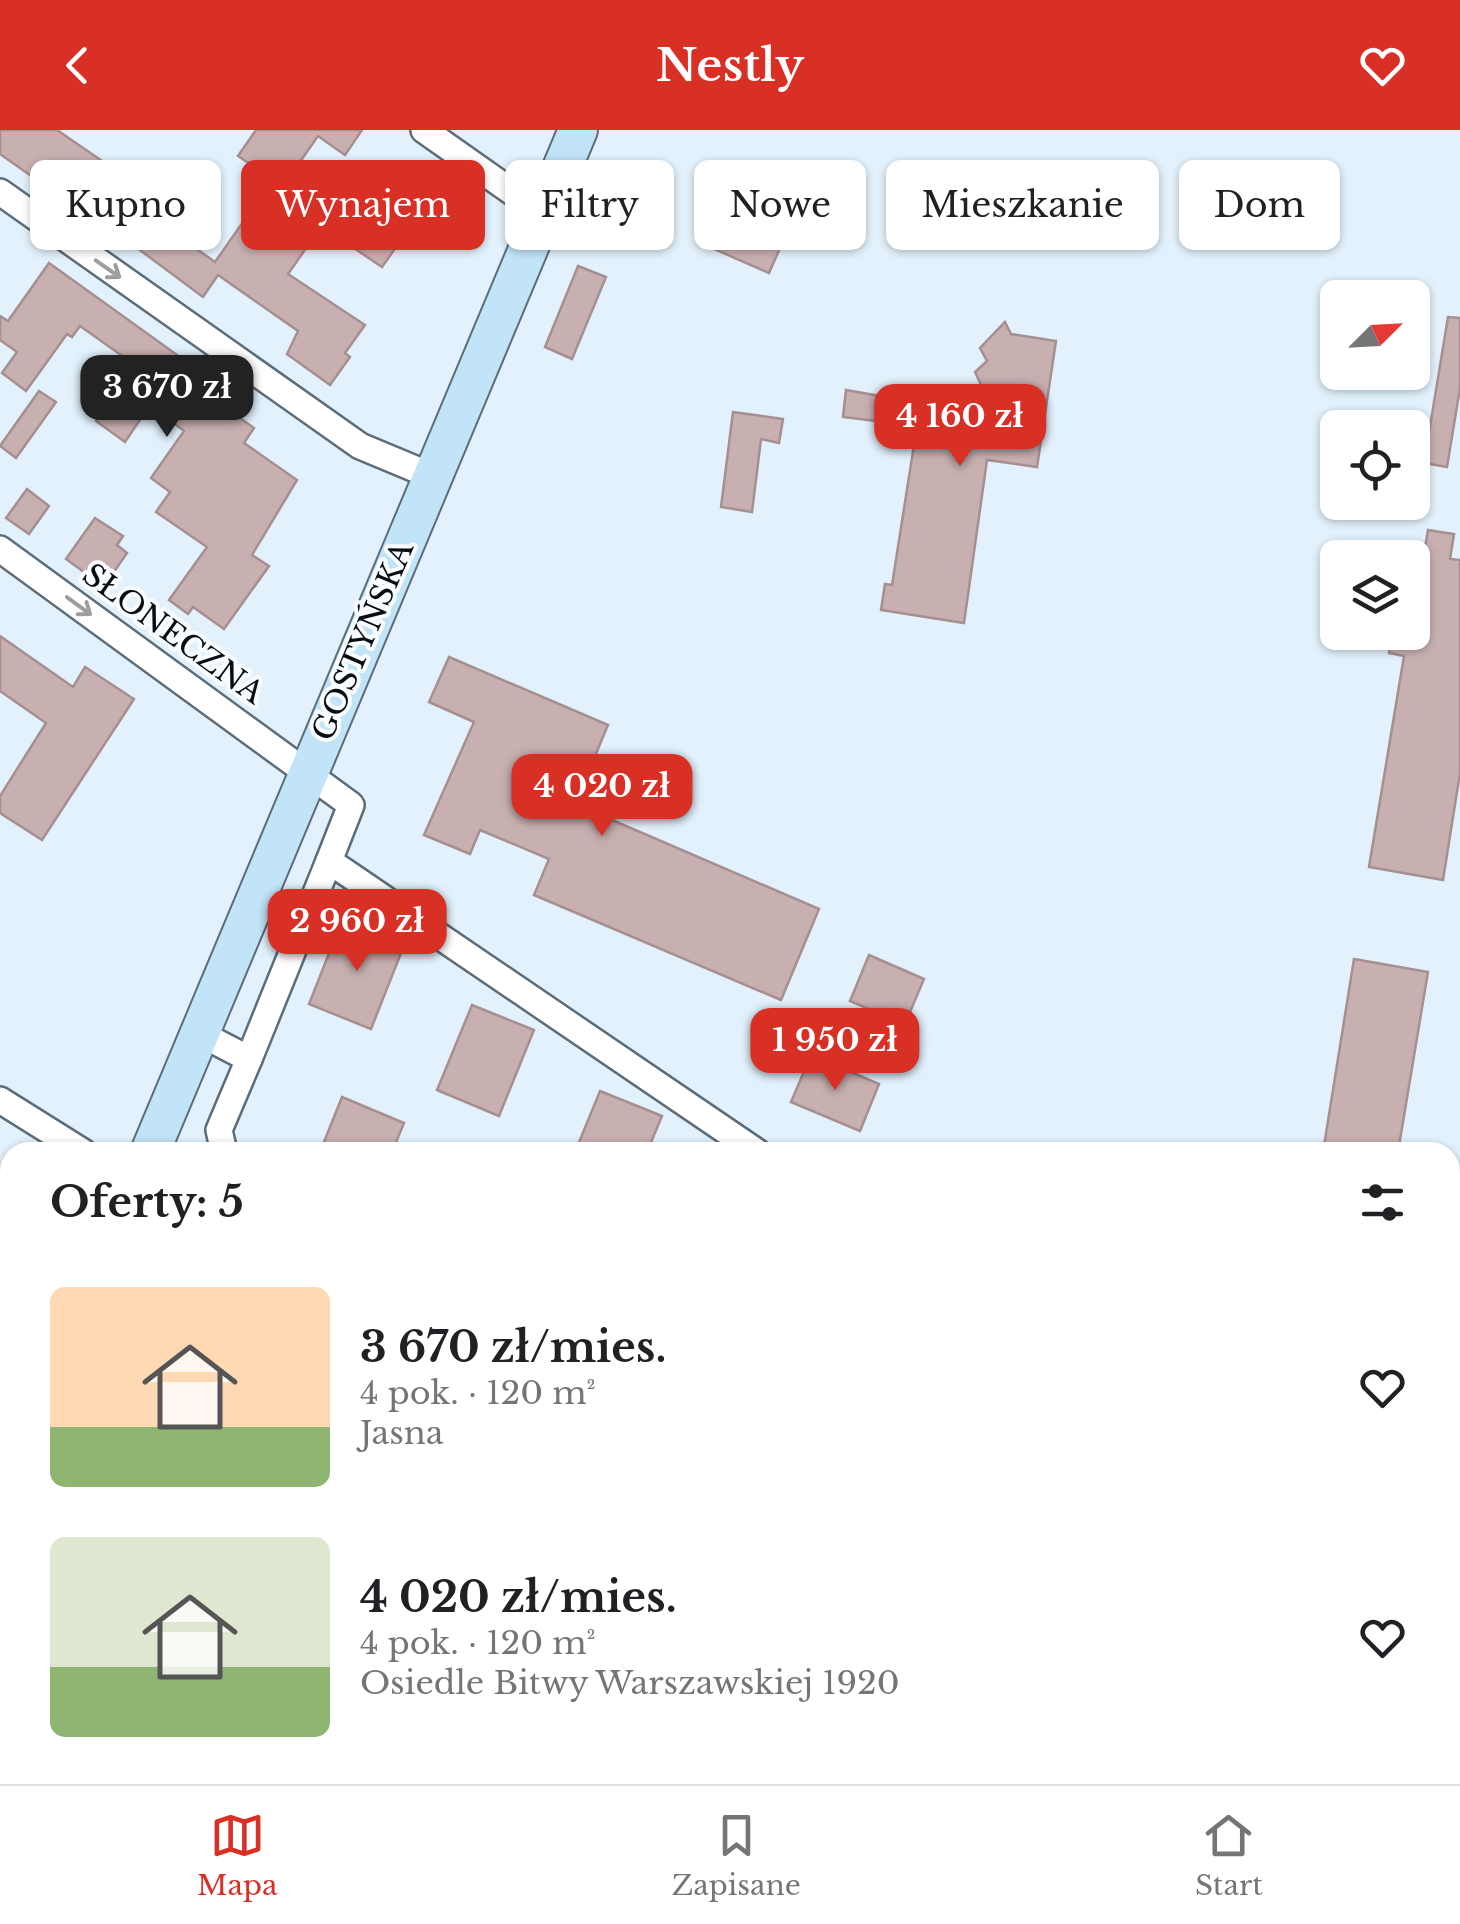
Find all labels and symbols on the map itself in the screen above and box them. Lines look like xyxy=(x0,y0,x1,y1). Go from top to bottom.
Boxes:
one-way arrow xyxy=(94,258,121,279)
north arrow xyxy=(1320,280,1430,390)
pin: 3 670 zł xyxy=(64,355,270,440)
pin: 4 160 zł xyxy=(857,384,1063,469)
street label: GOSTYŃSKA xyxy=(304,535,421,746)
street label: SŁONECZNA xyxy=(76,555,272,712)
one-way arrow xyxy=(65,595,92,616)
pin: 4 020 zł xyxy=(499,754,705,839)
pin: 2 960 zł xyxy=(254,889,460,974)
pin: 1 950 zł xyxy=(732,1008,938,1093)

